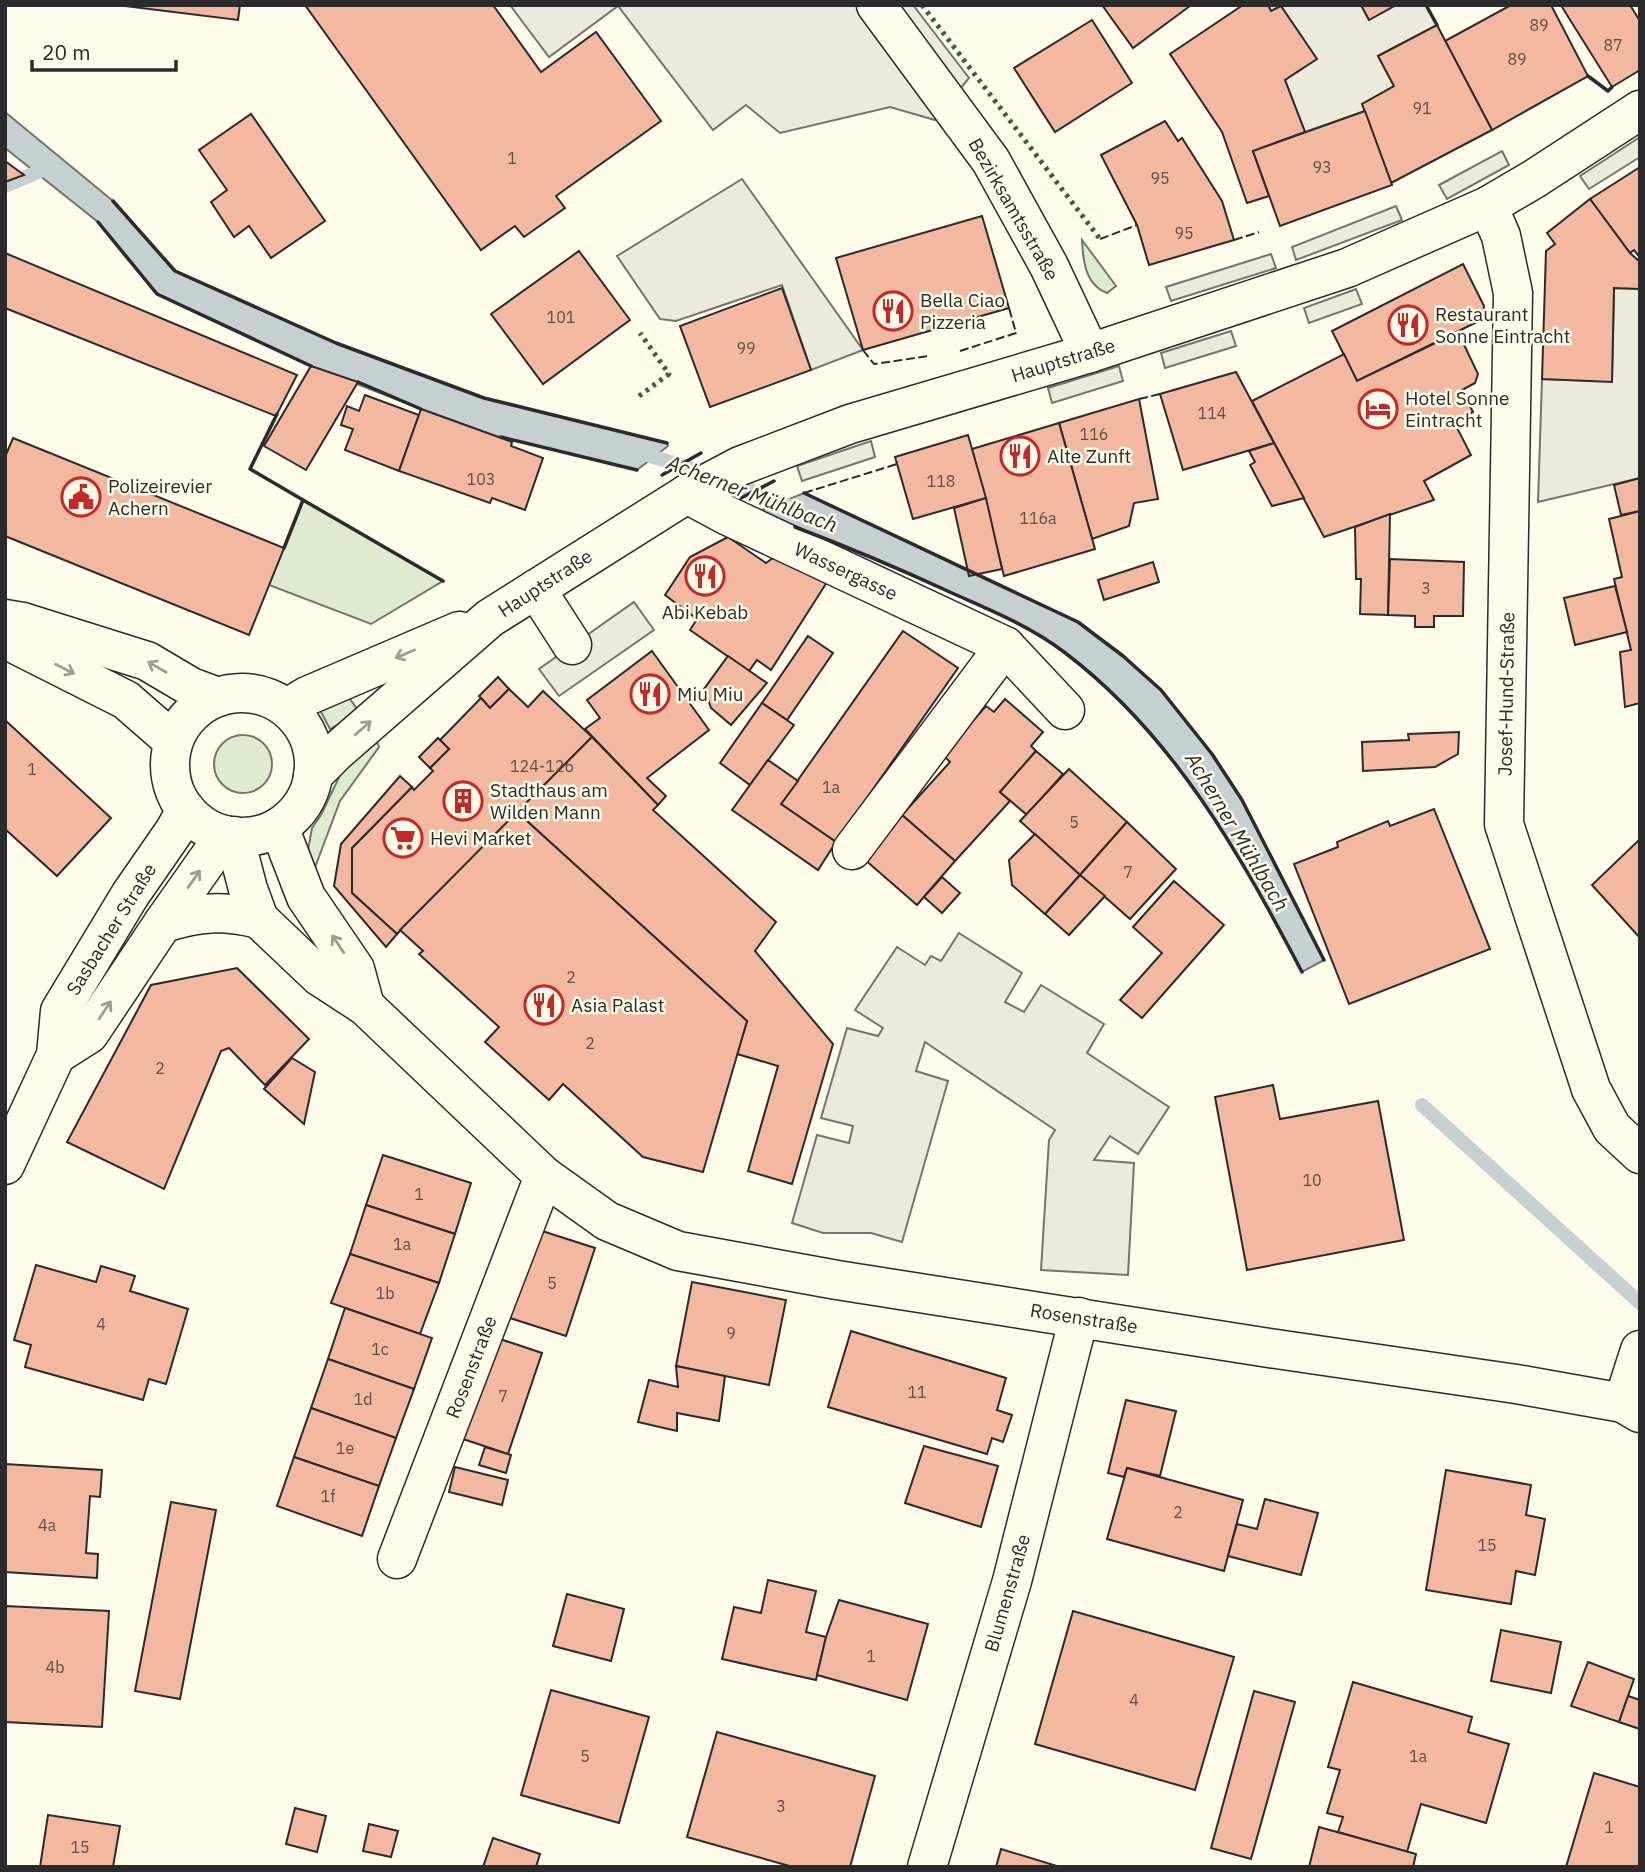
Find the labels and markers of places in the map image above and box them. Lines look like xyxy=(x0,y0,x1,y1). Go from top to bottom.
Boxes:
place label: Bella Ciao Pizzeria xyxy=(920,288,1005,334)
restaurant icon: Bella Ciao Pizzeria xyxy=(872,290,914,332)
place label: Restaurant Sonne Eintracht xyxy=(1435,302,1571,348)
restaurant icon: Restaurant Sonne Eintracht xyxy=(1387,304,1429,346)
place label: Hotel Sonne Eintracht xyxy=(1405,386,1509,432)
hotel icon: Hotel Sonne Eintracht xyxy=(1357,388,1399,430)
restaurant icon: Alte Zunft xyxy=(999,435,1041,477)
place label: Alte Zunft xyxy=(1047,444,1131,468)
place label: Polizeirevier Achern xyxy=(108,474,212,520)
public building icon: Polizeirevier Achern xyxy=(60,476,102,518)
restaurant icon: Abi Kebab xyxy=(684,555,726,597)
place label: Abi Kebab xyxy=(662,600,748,624)
restaurant icon: Miu Miu xyxy=(629,673,671,715)
place label: Miu Miu xyxy=(677,682,743,706)
place label: Stadthaus am Wilden Mann xyxy=(490,778,608,824)
building icon: Stadthaus am Wilden Mann xyxy=(442,780,484,822)
supermarket icon: Hevi Market xyxy=(382,817,424,859)
place label: Hevi Market xyxy=(430,826,532,850)
restaurant icon: Asia Palast xyxy=(523,984,565,1026)
place label: Asia Palast xyxy=(571,993,664,1017)

